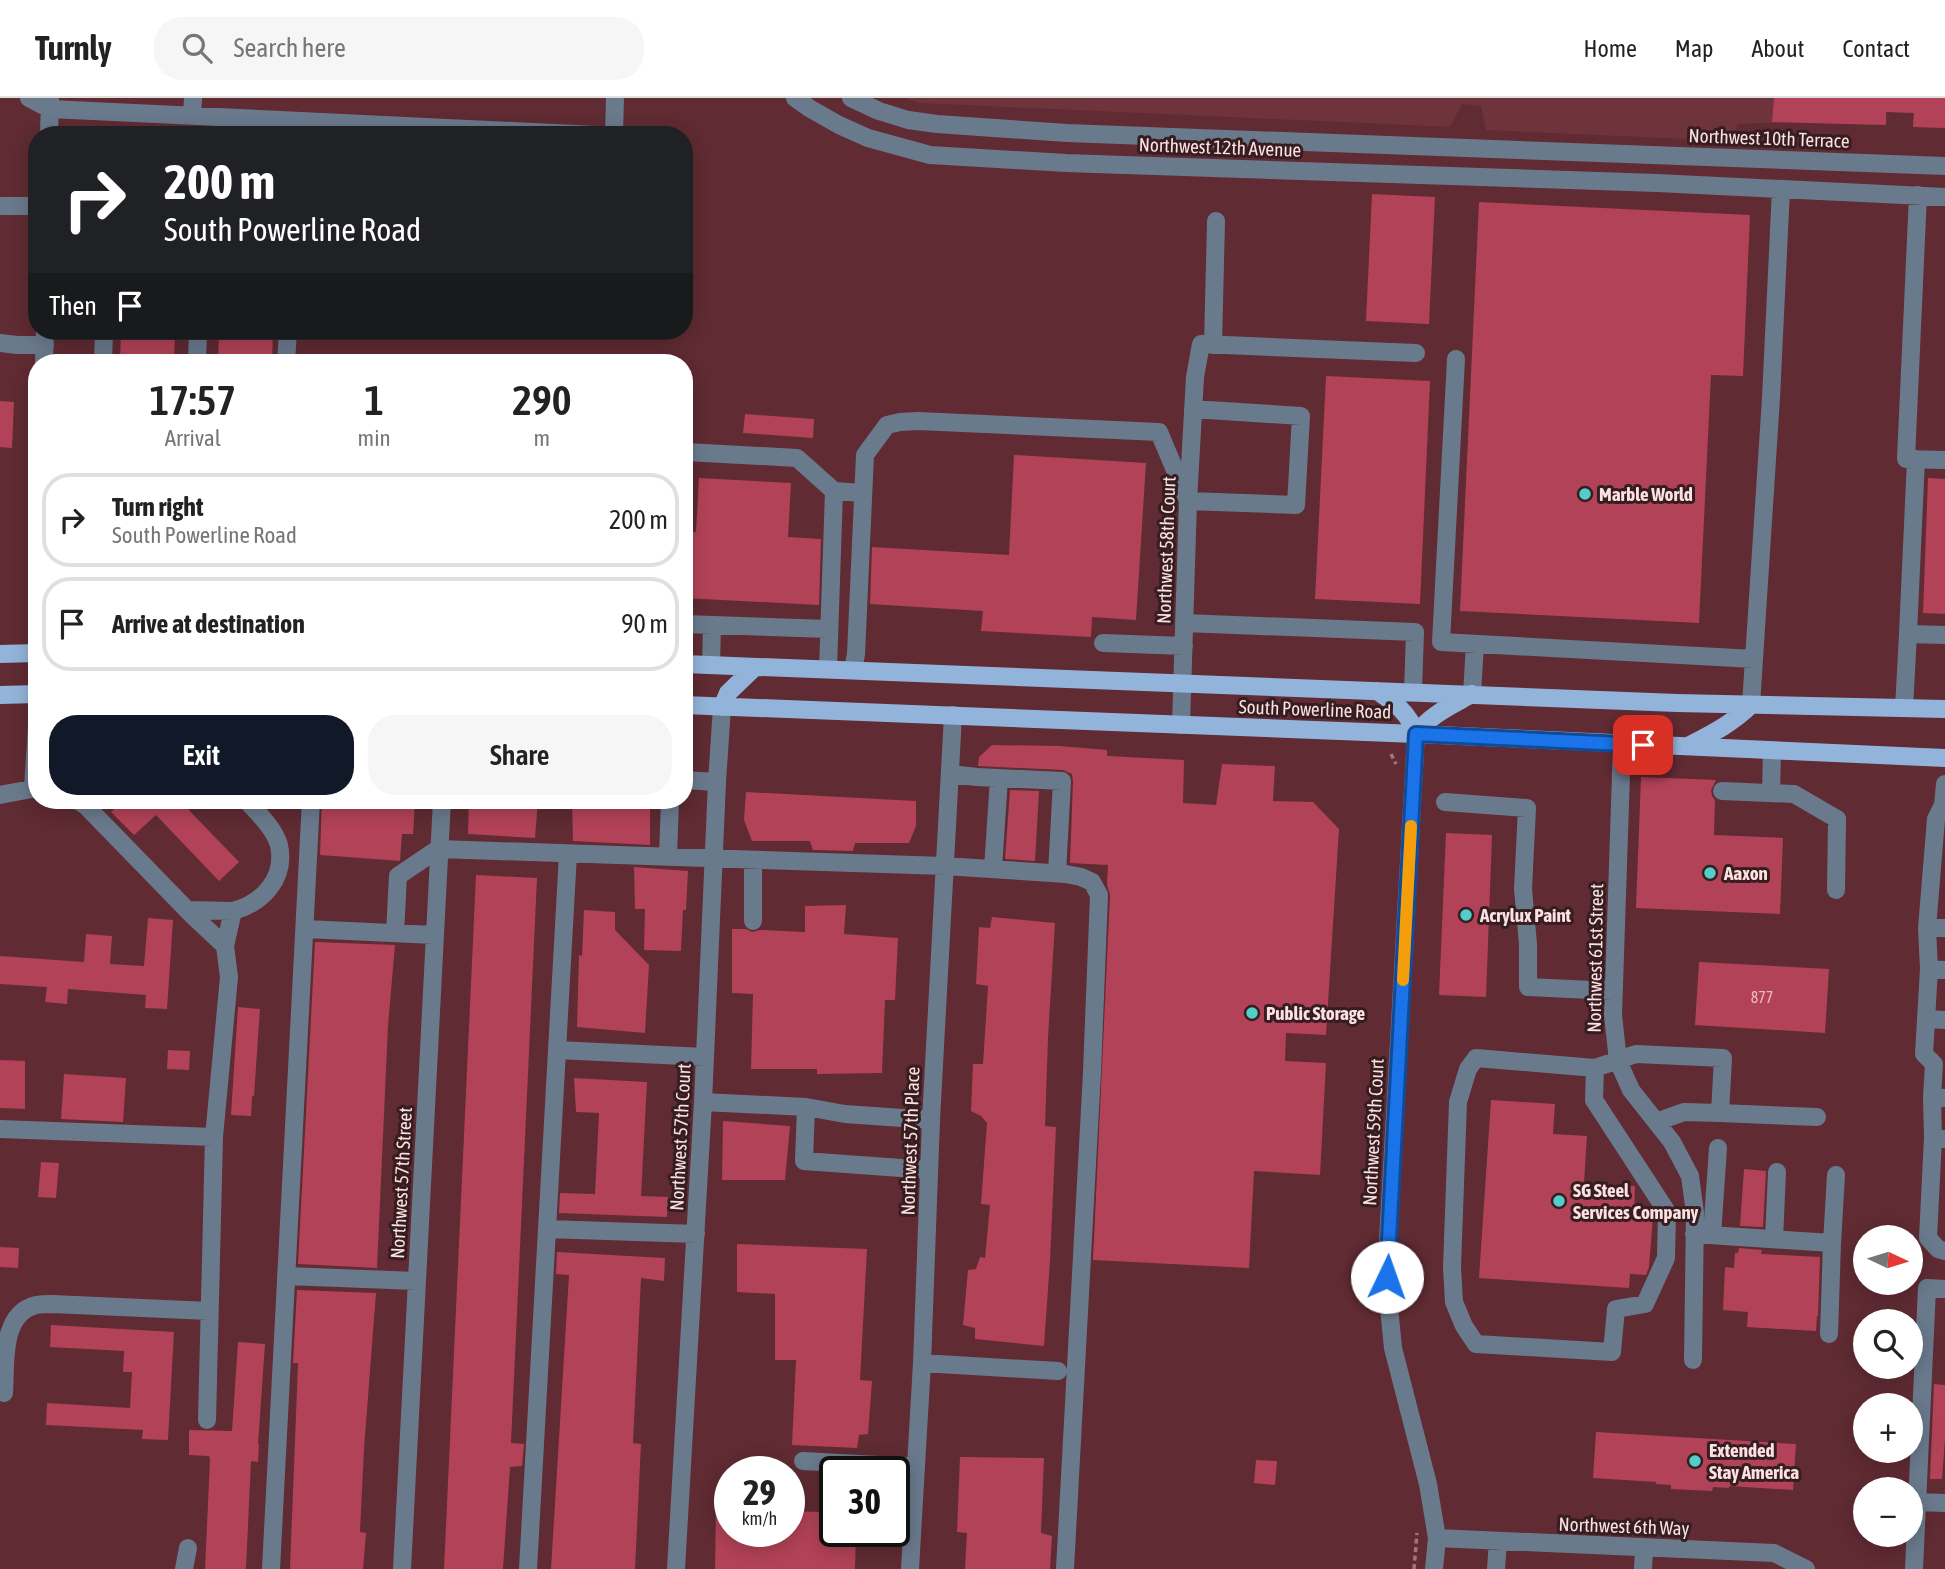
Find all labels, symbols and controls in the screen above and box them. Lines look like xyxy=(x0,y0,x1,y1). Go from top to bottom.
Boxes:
search box xyxy=(154,17,644,80)
text: Turnly xyxy=(35,29,112,67)
icon: search xyxy=(178,29,216,67)
text: Search here xyxy=(234,33,346,63)
text: Home xyxy=(1583,35,1637,62)
text: Map xyxy=(1675,35,1713,62)
text: About xyxy=(1751,35,1804,62)
text: Contact xyxy=(1842,35,1910,62)
street label: Northwest 10th Terrace xyxy=(1688,124,1850,152)
street label: Northwest 12th Avenue xyxy=(1138,133,1302,161)
text: 200 m xyxy=(164,153,275,209)
icon: right xyxy=(49,154,140,245)
text: South Powerline Road xyxy=(164,211,421,248)
icon: arrive xyxy=(111,287,149,325)
text: Then xyxy=(49,291,97,321)
text: 17:57 xyxy=(150,376,236,424)
text: 1 xyxy=(364,376,384,424)
text: 290 xyxy=(512,376,571,424)
text: Arrival xyxy=(165,425,221,451)
text: min xyxy=(358,425,391,451)
text: m xyxy=(534,425,550,451)
street label: Northwest 58th Court xyxy=(1152,476,1180,624)
place label: Marble World xyxy=(1599,483,1693,505)
marker: Marble World xyxy=(1577,486,1593,502)
text: Turn right xyxy=(112,492,203,522)
icon: right xyxy=(53,501,91,539)
text: 200 m xyxy=(609,505,668,535)
text: South Powerline Road xyxy=(112,522,297,548)
icon: arrive xyxy=(53,605,91,643)
text: Arrive at destination xyxy=(112,609,305,639)
text: 90 m xyxy=(621,609,668,639)
street label: South Powerline Road xyxy=(1238,695,1392,723)
button: Exit xyxy=(49,715,354,795)
button: Share xyxy=(368,715,672,795)
pin xyxy=(1613,715,1673,775)
icon: arrive xyxy=(1624,726,1662,764)
place label: Aaxon xyxy=(1723,862,1768,884)
marker: Aaxon xyxy=(1702,865,1718,881)
street label: Northwest 61st Street xyxy=(1583,883,1607,1033)
place label: Acrylux Paint xyxy=(1479,904,1572,926)
marker: Acrylux Paint xyxy=(1458,907,1474,923)
house number: 877 xyxy=(1751,988,1773,1006)
place label: Public Storage xyxy=(1266,1002,1366,1024)
marker: Public Storage xyxy=(1244,1005,1260,1021)
street label: Northwest 59th Court xyxy=(1358,1058,1388,1206)
street label: Northwest 57th Court xyxy=(665,1063,695,1211)
street label: Northwest 57th Place xyxy=(896,1066,924,1216)
street label: Northwest 57th Street xyxy=(386,1107,416,1259)
place label: SG Steel Services Company xyxy=(1573,1179,1699,1223)
marker: SG Steel Services Company xyxy=(1551,1193,1567,1209)
north arrow xyxy=(1853,1225,1923,1295)
map controls xyxy=(1853,1225,1923,1547)
position arrow xyxy=(1350,1240,1424,1314)
button: search xyxy=(1853,1309,1923,1379)
button: + xyxy=(1853,1393,1923,1463)
place label: Extended Stay America xyxy=(1709,1439,1799,1483)
marker: Extended Stay America xyxy=(1687,1453,1703,1469)
speed limit sign: 30 xyxy=(819,1456,910,1547)
text: 29 xyxy=(743,1472,776,1512)
button: − xyxy=(1853,1477,1923,1547)
text: km/h xyxy=(742,1508,777,1529)
street label: Northwest 6th Way xyxy=(1558,1513,1690,1539)

